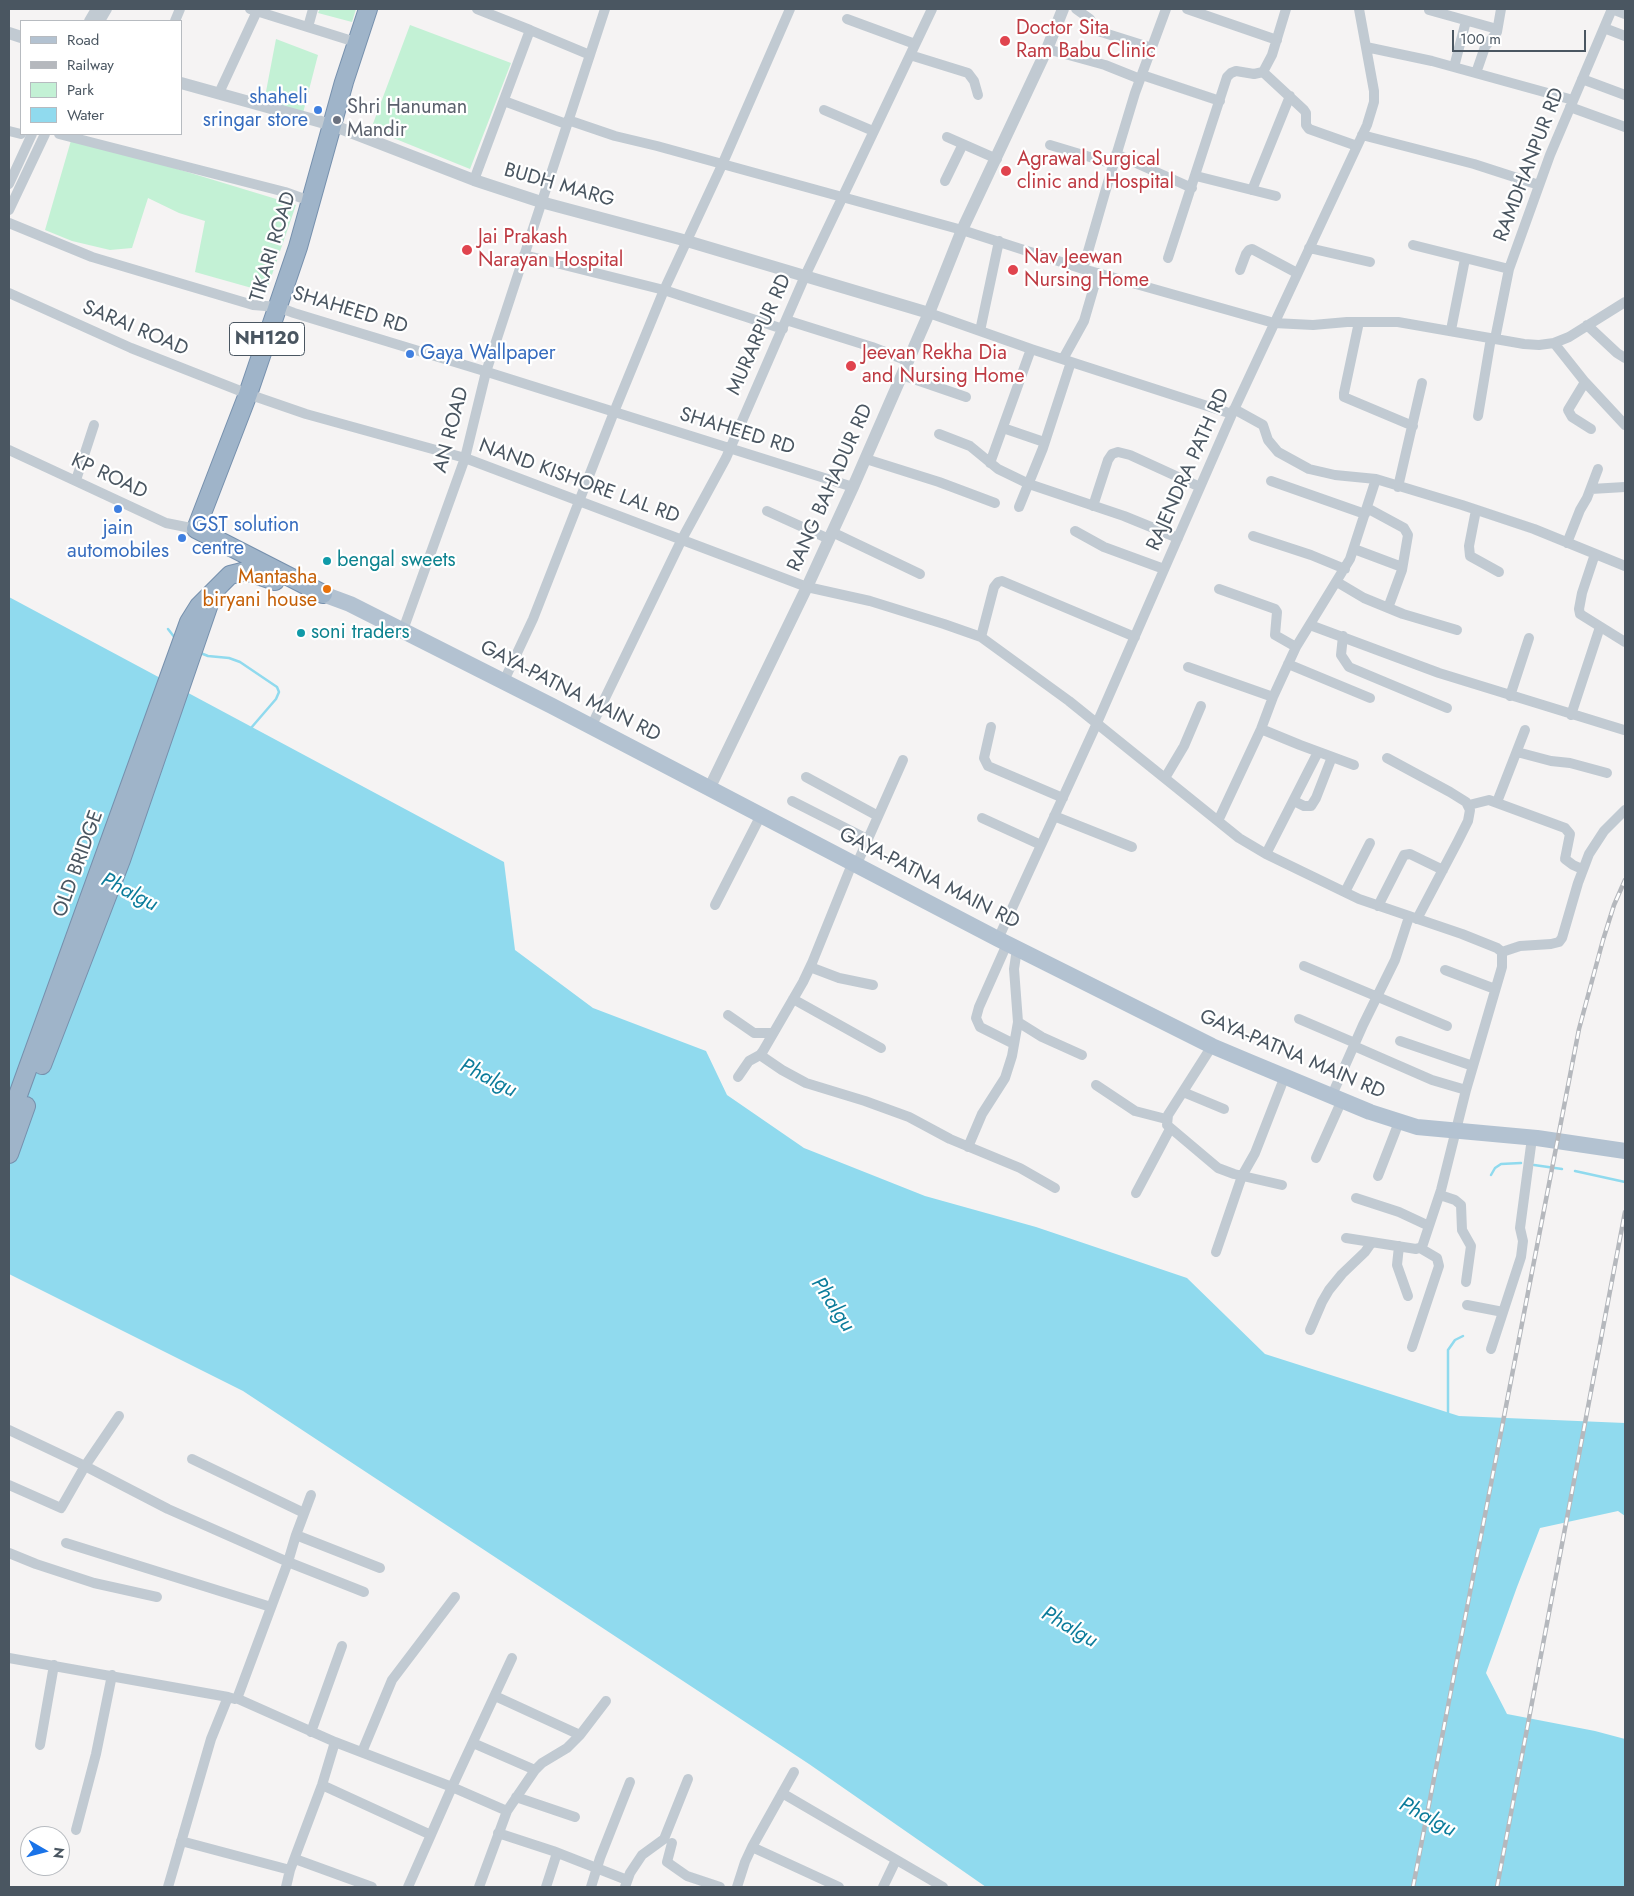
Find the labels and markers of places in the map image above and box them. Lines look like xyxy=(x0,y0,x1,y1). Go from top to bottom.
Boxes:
place label: Doctor Sita Ram Babu Clinic xyxy=(1016,17,1156,64)
marker: Doctor Sita Ram Babu Clinic xyxy=(998,34,1012,48)
place label: shaheli sringar store xyxy=(203,86,308,133)
place label: Shri Hanuman Mandir xyxy=(347,96,467,143)
marker: shaheli sringar store xyxy=(312,104,324,116)
marker: Shri Hanuman Mandir xyxy=(331,114,343,126)
place label: Agrawal Surgical clinic and Hospital xyxy=(1017,148,1174,195)
marker: Agrawal Surgical clinic and Hospital xyxy=(999,164,1013,178)
place label: Jai Prakash Narayan Hospital xyxy=(478,226,623,273)
marker: Jai Prakash Narayan Hospital xyxy=(460,243,474,257)
place label: Nav Jeewan Nursing Home xyxy=(1024,246,1149,293)
marker: Nav Jeewan Nursing Home xyxy=(1006,263,1020,277)
place label: Gaya Wallpaper xyxy=(420,342,556,366)
place label: Jeevan Rekha Dia and Nursing Home xyxy=(862,342,1025,389)
marker: Gaya Wallpaper xyxy=(404,348,416,360)
marker: Jeevan Rekha Dia and Nursing Home xyxy=(844,359,858,373)
marker: jain automobiles xyxy=(112,503,124,515)
place label: GST solution centre xyxy=(192,514,299,561)
place label: jain automobiles xyxy=(67,517,169,564)
marker: GST solution centre xyxy=(176,532,188,544)
place label: bengal sweets xyxy=(337,549,456,573)
marker: bengal sweets xyxy=(321,555,333,567)
place label: Mantasha biryani house xyxy=(203,566,317,613)
marker: Mantasha biryani house xyxy=(321,583,333,595)
place label: soni traders xyxy=(311,621,410,645)
marker: soni traders xyxy=(295,627,307,639)

